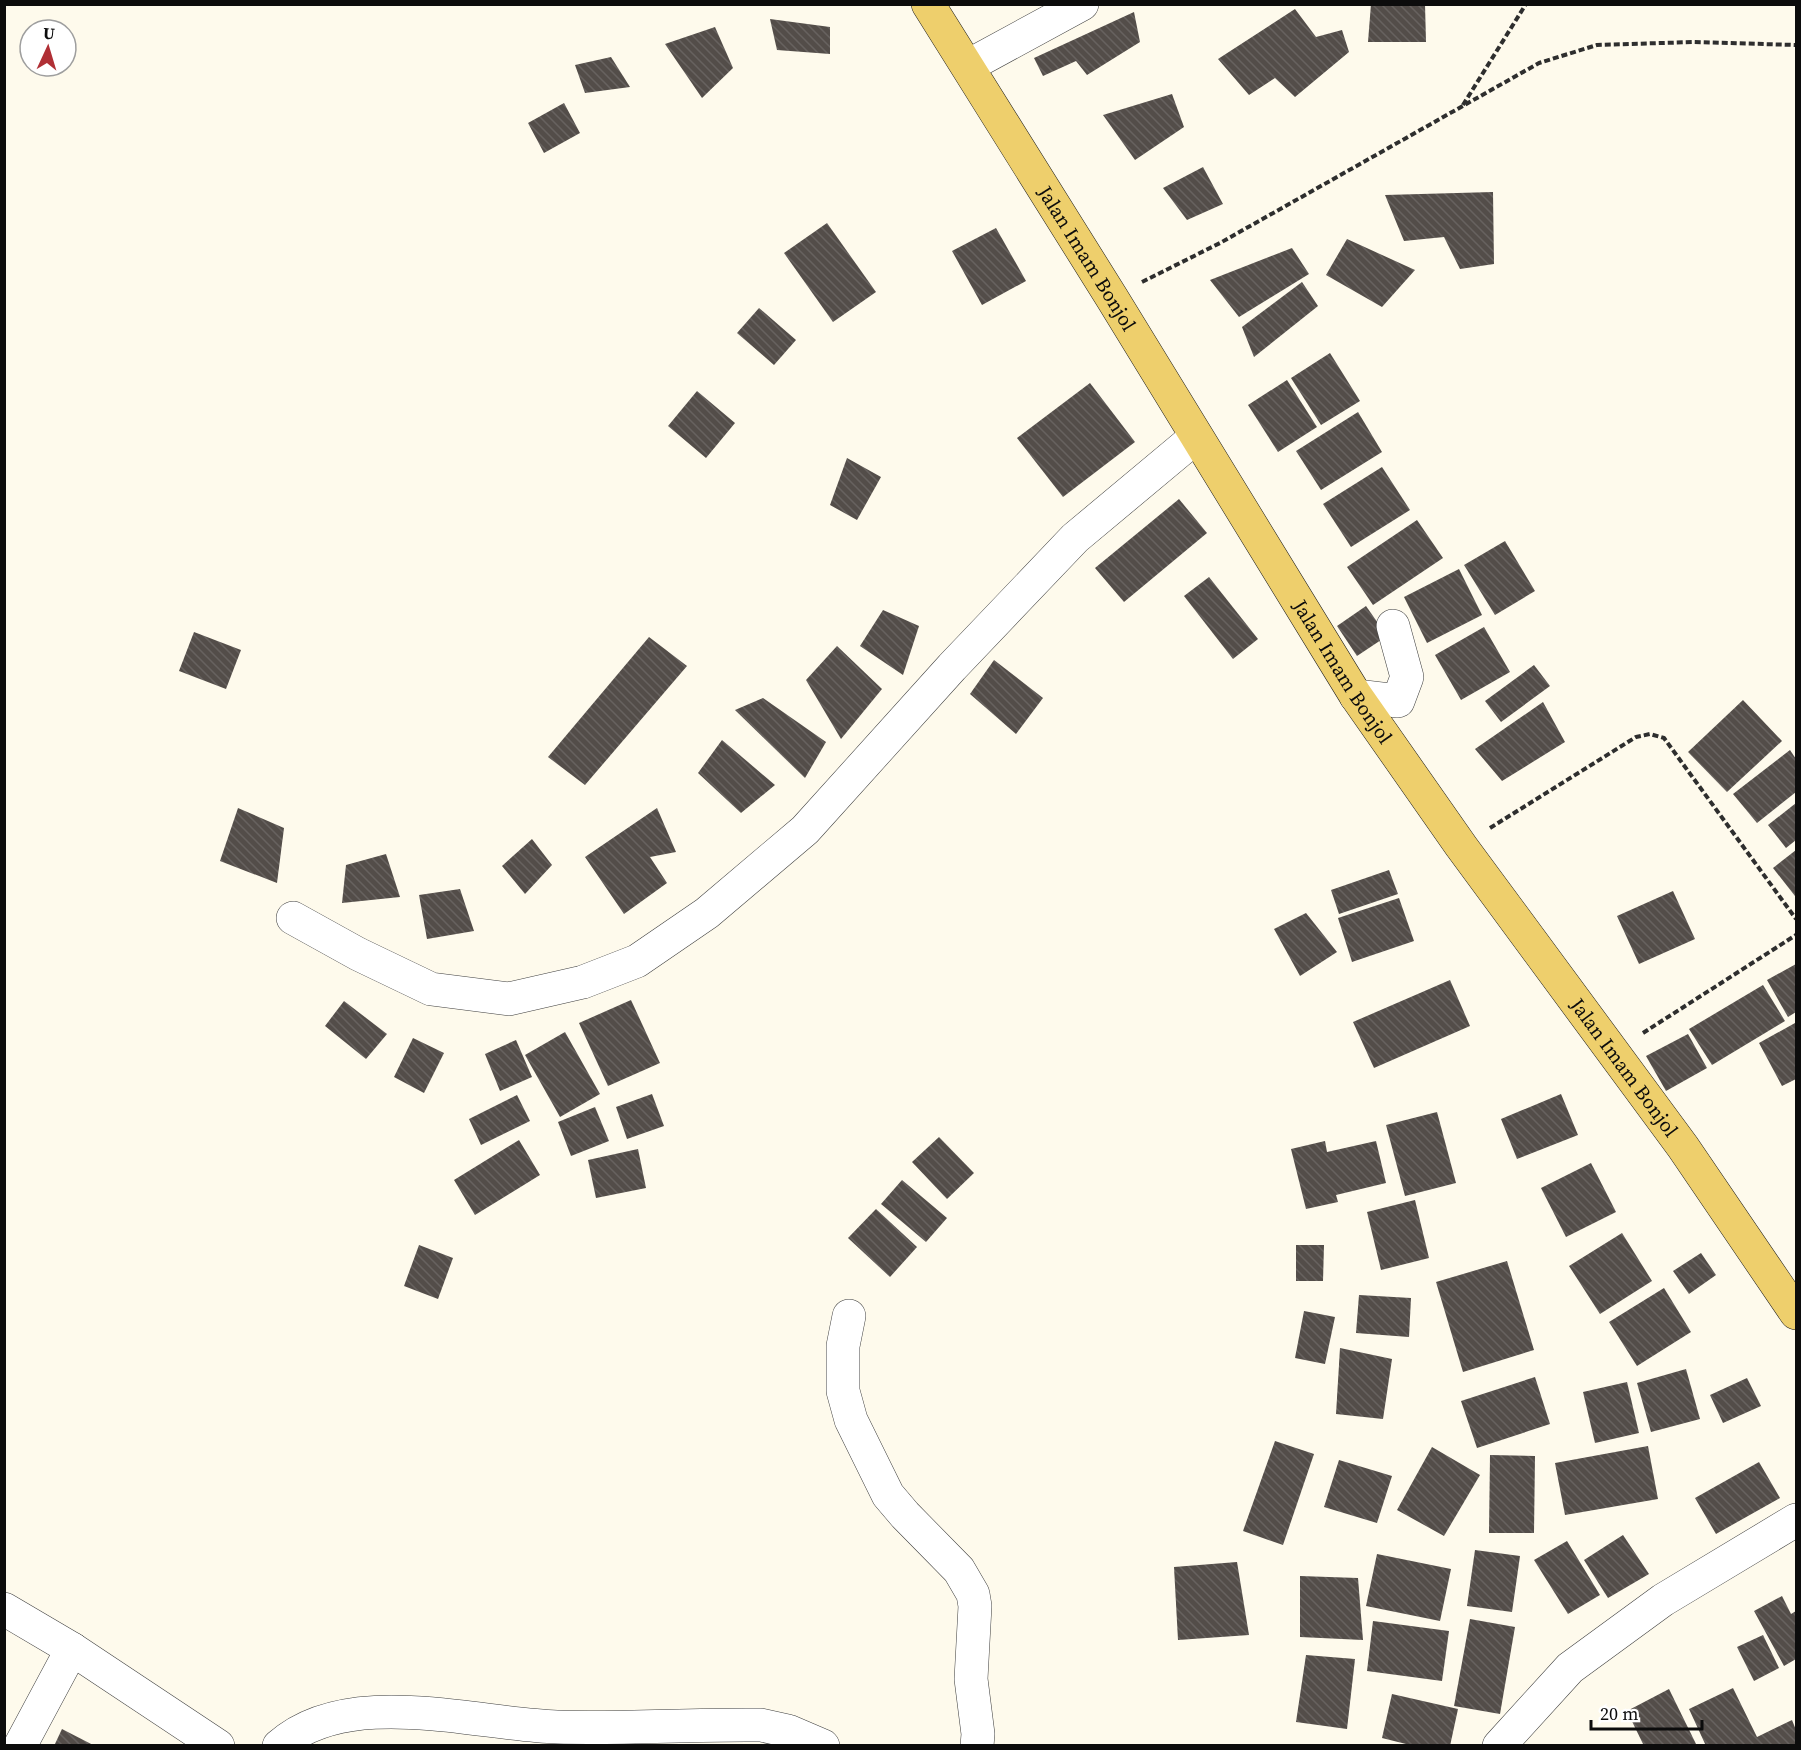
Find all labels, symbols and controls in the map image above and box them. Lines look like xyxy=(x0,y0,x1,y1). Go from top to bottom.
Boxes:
north arrow xyxy=(18,18,78,78)
text: U xyxy=(42,22,56,44)
street label: Jalan Imam Bonjol xyxy=(1031,180,1143,336)
street label: Jalan Imam Bonjol xyxy=(1286,593,1399,749)
street label: Jalan Imam Bonjol xyxy=(1563,992,1685,1143)
scale bar xyxy=(1591,1693,1702,1731)
text: 20 m xyxy=(1600,1701,1638,1726)

